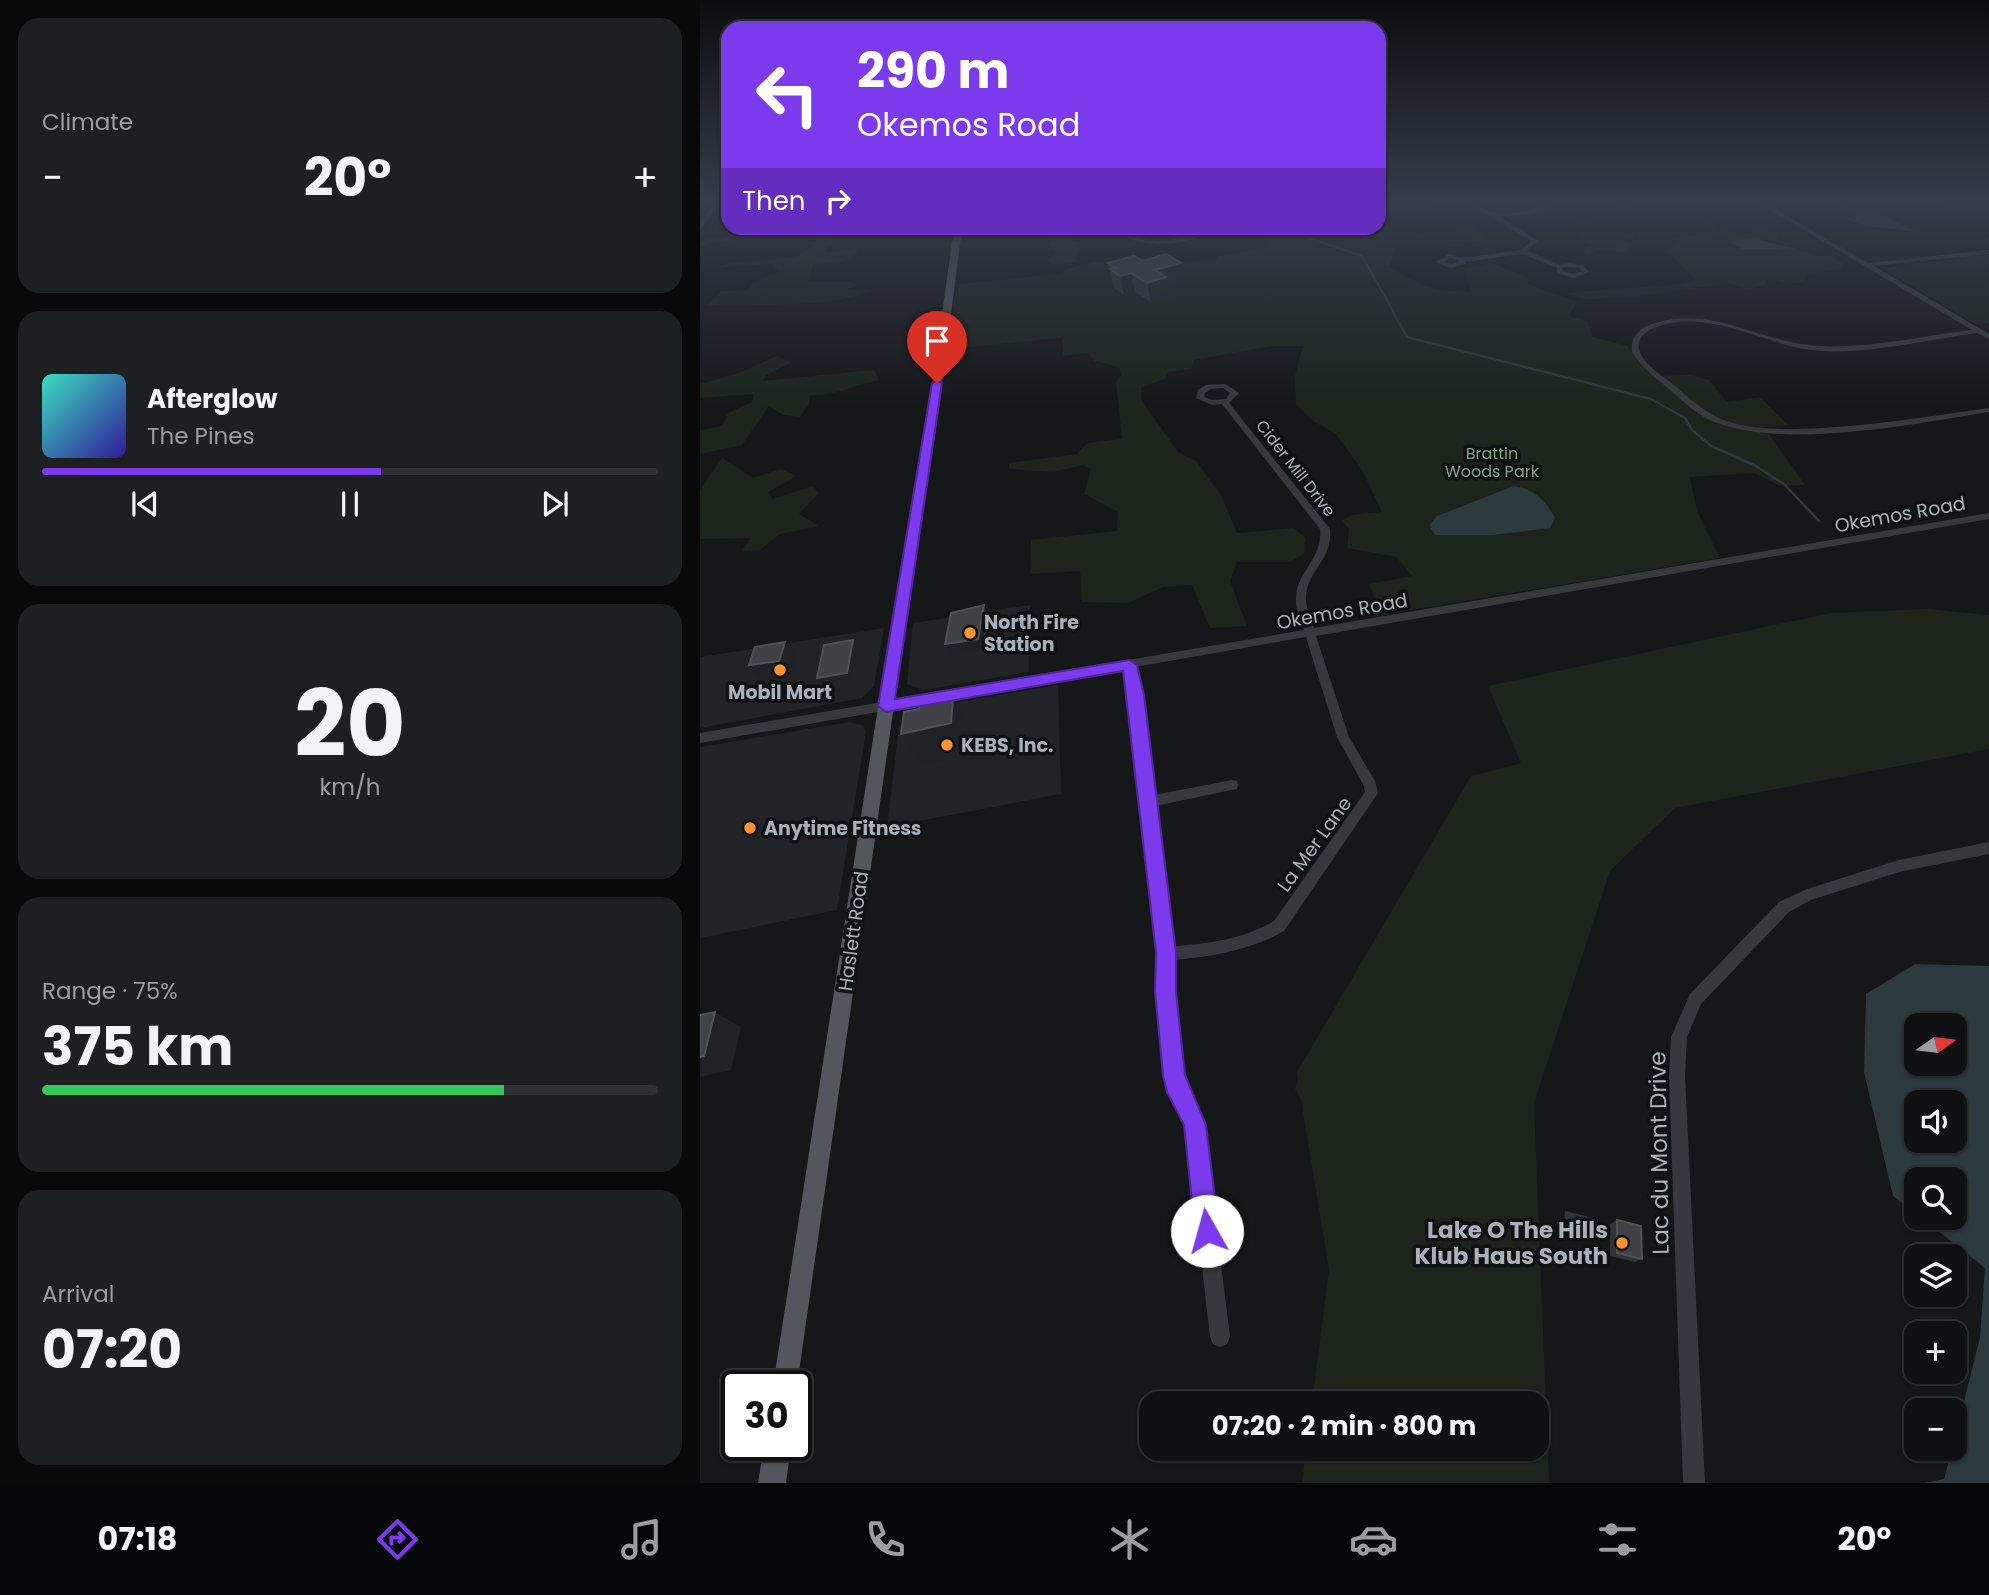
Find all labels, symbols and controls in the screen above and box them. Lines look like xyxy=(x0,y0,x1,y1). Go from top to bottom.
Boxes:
text: 290 m xyxy=(857,37,1009,105)
icon: left xyxy=(742,49,833,140)
text: Okemos Road xyxy=(857,102,1080,147)
text: Climate xyxy=(42,106,133,138)
text: 20° xyxy=(304,141,391,214)
text: − xyxy=(42,151,63,204)
text: + xyxy=(632,151,658,204)
icon: right xyxy=(819,182,857,220)
text: Then xyxy=(742,183,805,219)
pin xyxy=(907,311,967,383)
icon: arrive xyxy=(918,322,956,360)
text: Afterglow xyxy=(147,381,278,417)
street label: Cider Mill Drive xyxy=(1250,415,1341,522)
text: The Pines xyxy=(147,420,255,452)
park label: Brattin Woods Park xyxy=(1445,442,1540,483)
icon: previous xyxy=(126,485,164,523)
icon: pause xyxy=(331,485,369,523)
icon: next xyxy=(536,485,574,523)
street label: Okemos Road xyxy=(1832,490,1968,539)
street label: Okemos Road xyxy=(1274,587,1410,636)
place label: North Fire Station xyxy=(984,609,1079,658)
marker: North Fire Station xyxy=(962,625,978,641)
text: 20 xyxy=(294,660,406,788)
marker: Mobil Mart xyxy=(772,662,788,678)
place label: Mobil Mart xyxy=(728,679,832,706)
place label: KEBS, Inc. xyxy=(961,732,1053,759)
marker: KEBS, Inc. xyxy=(939,737,955,753)
text: km/h xyxy=(319,771,381,803)
street label: La Mer Lane xyxy=(1271,791,1358,897)
place label: Anytime Fitness xyxy=(764,815,921,842)
marker: Anytime Fitness xyxy=(742,820,758,836)
street label: Haslett Road xyxy=(832,869,875,993)
text: Range · 75% xyxy=(42,975,178,1007)
text: 375 km xyxy=(42,1010,233,1083)
north arrow xyxy=(1904,1013,1967,1076)
map controls xyxy=(1904,1013,1967,1461)
street label: Lac du Mont Drive xyxy=(1641,1051,1677,1255)
button: sound xyxy=(1904,1090,1967,1153)
button: search xyxy=(1904,1167,1967,1230)
position arrow xyxy=(1170,1194,1244,1268)
place label: Lake O The Hills Klub Haus South xyxy=(1414,1214,1608,1272)
marker: Lake O The Hills Klub Haus South xyxy=(1614,1235,1630,1251)
button: layers xyxy=(1904,1244,1967,1307)
text: Arrival xyxy=(42,1278,114,1310)
text: 07:20 xyxy=(42,1313,182,1386)
button: + xyxy=(1904,1321,1967,1384)
speed limit sign: 30 xyxy=(721,1370,812,1461)
button: − xyxy=(1904,1398,1967,1461)
text: 07:20 · 2 min · 800 m xyxy=(1212,1408,1476,1444)
icon: directions xyxy=(373,1515,422,1564)
icon: music xyxy=(617,1515,666,1564)
icon: phone xyxy=(861,1515,910,1564)
icon: climate xyxy=(1105,1515,1154,1564)
icon: car xyxy=(1349,1515,1398,1564)
icon: filters xyxy=(1593,1515,1642,1564)
text: 07:18 xyxy=(98,1516,177,1561)
text: 20° xyxy=(1837,1516,1891,1561)

